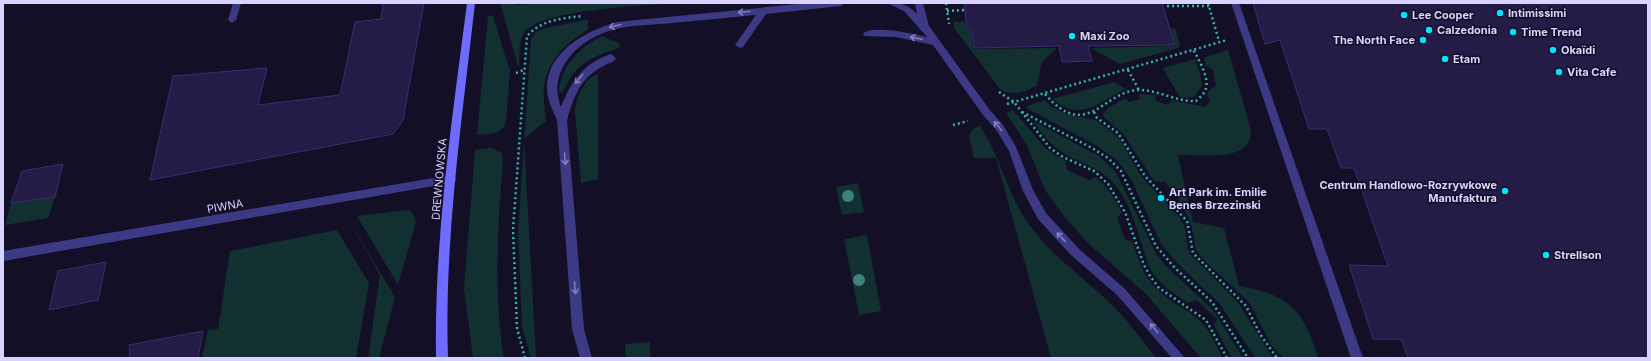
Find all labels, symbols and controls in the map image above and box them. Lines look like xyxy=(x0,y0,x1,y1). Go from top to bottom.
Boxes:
place label: Intimissimi xyxy=(1508,6,1566,20)
one-way arrow xyxy=(738,8,751,16)
place label: Lee Cooper xyxy=(1412,8,1474,22)
marker: Intimissimi xyxy=(1495,8,1505,18)
marker: Lee Cooper xyxy=(1399,10,1409,20)
one-way arrow xyxy=(609,23,622,30)
place label: Calzedonia xyxy=(1437,23,1497,37)
marker: Calzedonia xyxy=(1424,25,1434,35)
place label: Time Trend xyxy=(1521,25,1582,39)
marker: Time Trend xyxy=(1508,27,1518,37)
place label: Maxi Zoo xyxy=(1080,29,1130,43)
marker: Maxi Zoo xyxy=(1067,31,1077,41)
one-way arrow xyxy=(910,33,923,41)
place label: The North Face xyxy=(1333,33,1415,47)
marker: The North Face xyxy=(1418,35,1428,45)
place label: Okaïdi xyxy=(1561,43,1595,57)
marker: Okaïdi xyxy=(1548,45,1558,55)
place label: Etam xyxy=(1453,52,1480,66)
marker: Etam xyxy=(1440,54,1450,64)
place label: Vita Cafe xyxy=(1567,65,1617,79)
marker: Vita Cafe xyxy=(1554,67,1564,77)
one-way arrow xyxy=(575,73,583,84)
one-way arrow xyxy=(993,120,1002,131)
street label: DREWNOWSKA xyxy=(428,137,450,220)
one-way arrow xyxy=(561,152,568,165)
place label: Centrum Handlowo-Rozrywkowe Manufaktura xyxy=(1319,178,1497,205)
place label: Art Park im. Emilie Benes Brzezinski xyxy=(1169,185,1267,212)
marker: Centrum Handlowo-Rozrywkowe Manufaktura xyxy=(1500,186,1510,196)
marker: Art Park im. Emilie Benes Brzezinski xyxy=(1156,193,1166,203)
street label: PIWNA xyxy=(206,196,245,216)
one-way arrow xyxy=(1057,233,1066,243)
place label: Strellson xyxy=(1554,248,1602,262)
marker: Strellson xyxy=(1541,250,1551,260)
one-way arrow xyxy=(571,281,579,294)
one-way arrow xyxy=(1150,323,1158,334)

